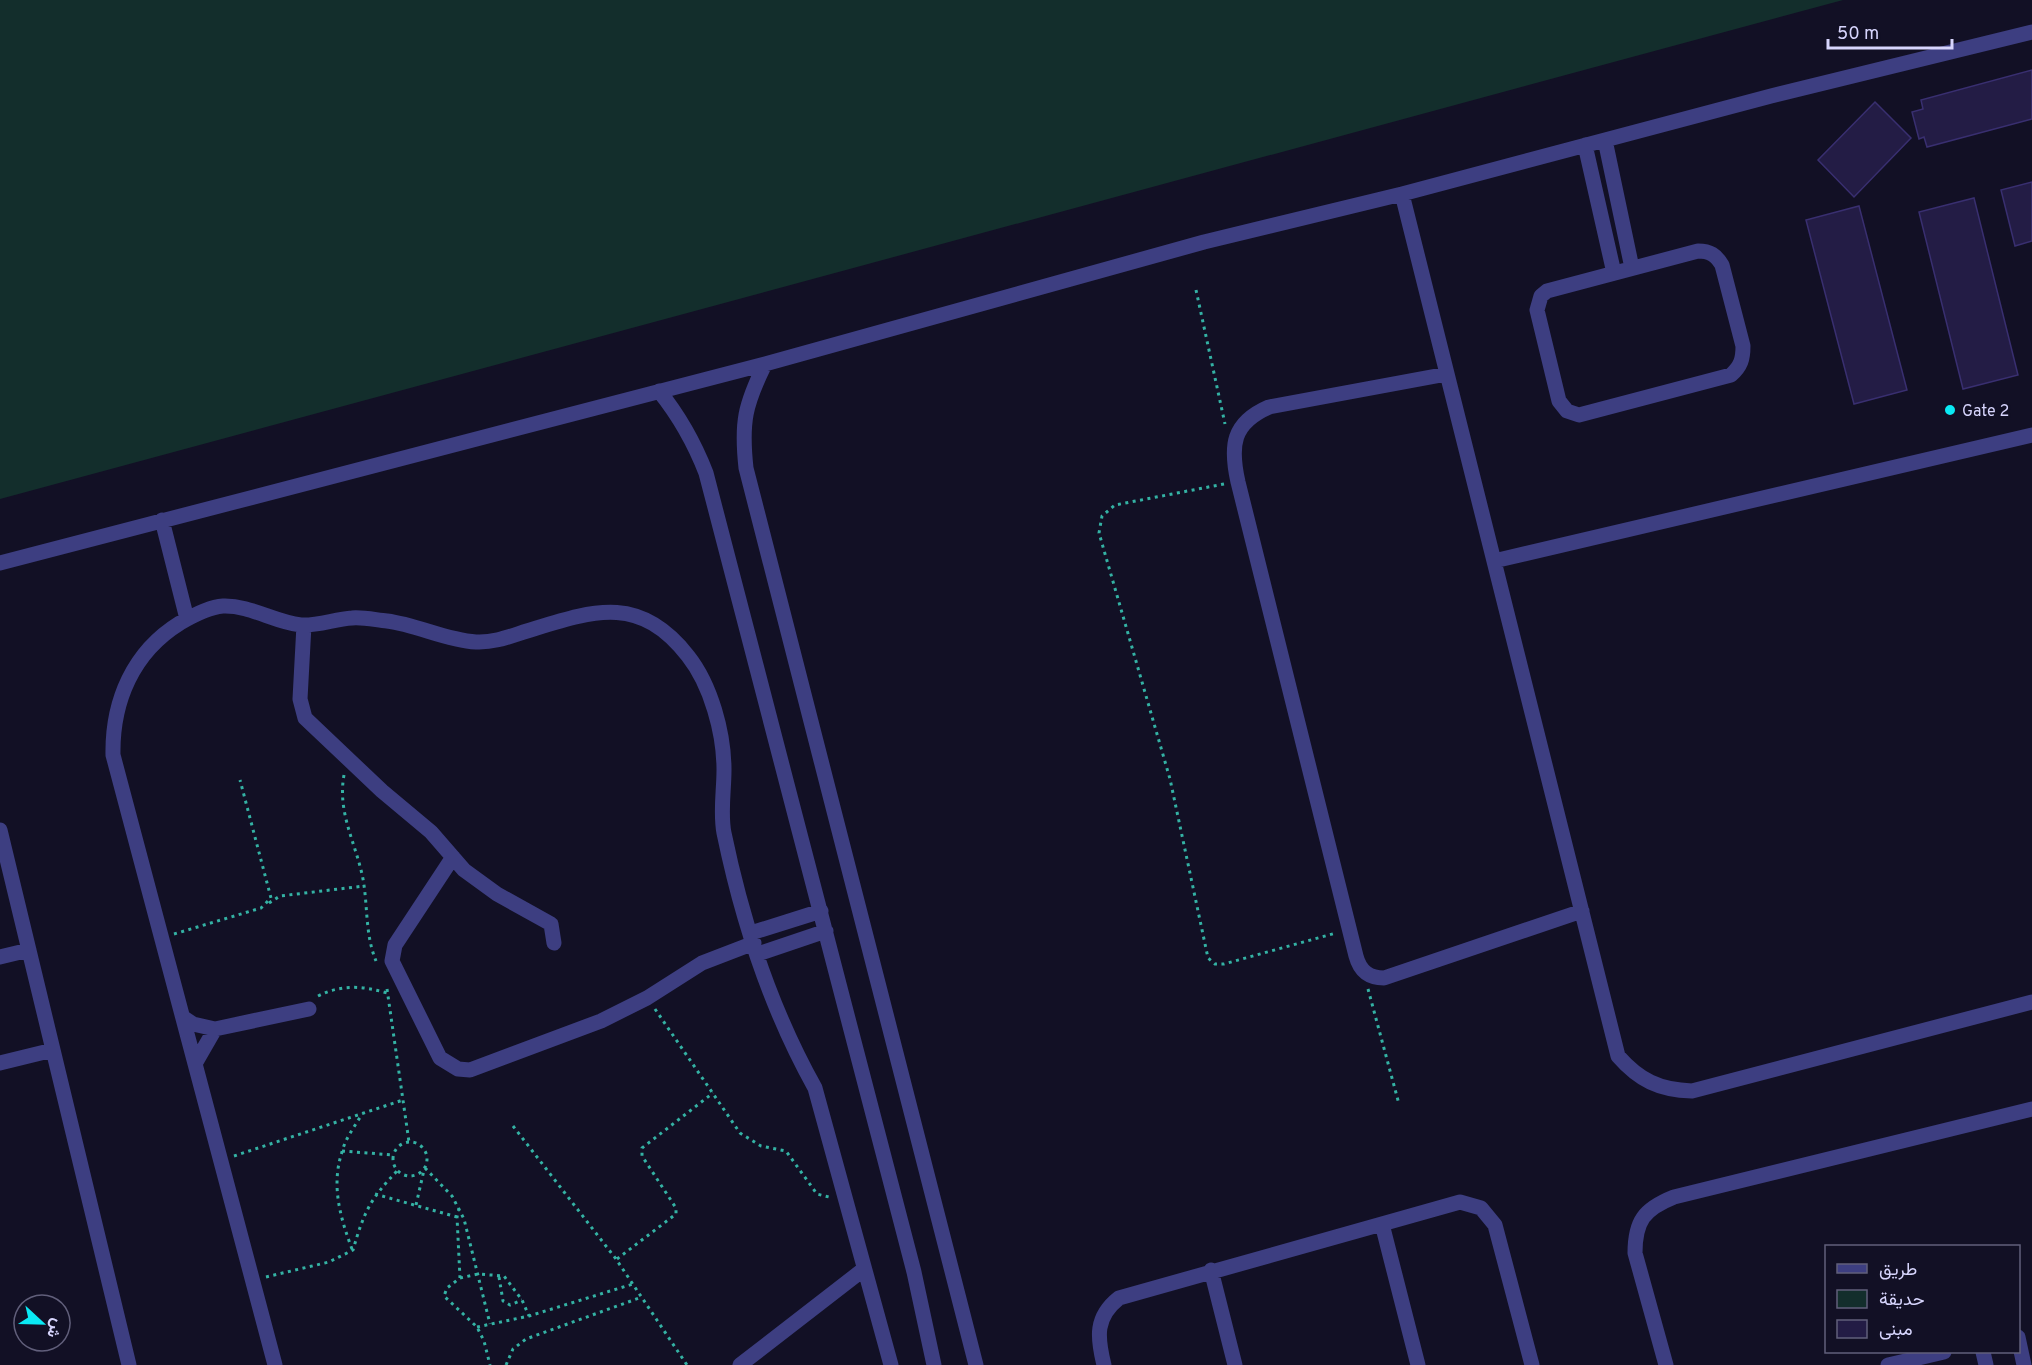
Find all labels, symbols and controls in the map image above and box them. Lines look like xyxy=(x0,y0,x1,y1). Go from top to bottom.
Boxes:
scale bar xyxy=(1828,12,1952,50)
text: 50 m xyxy=(1837,23,1879,46)
place label: Gate 2 xyxy=(1962,402,2009,422)
marker: Gate 2 xyxy=(1943,403,1957,417)
legend xyxy=(1825,1245,2020,1353)
text: طريق xyxy=(1879,1259,1917,1282)
text: حديقة xyxy=(1879,1289,1925,1312)
north arrow xyxy=(12,1293,72,1353)
text: ش xyxy=(41,1315,67,1341)
text: مبنى xyxy=(1879,1319,1913,1342)

